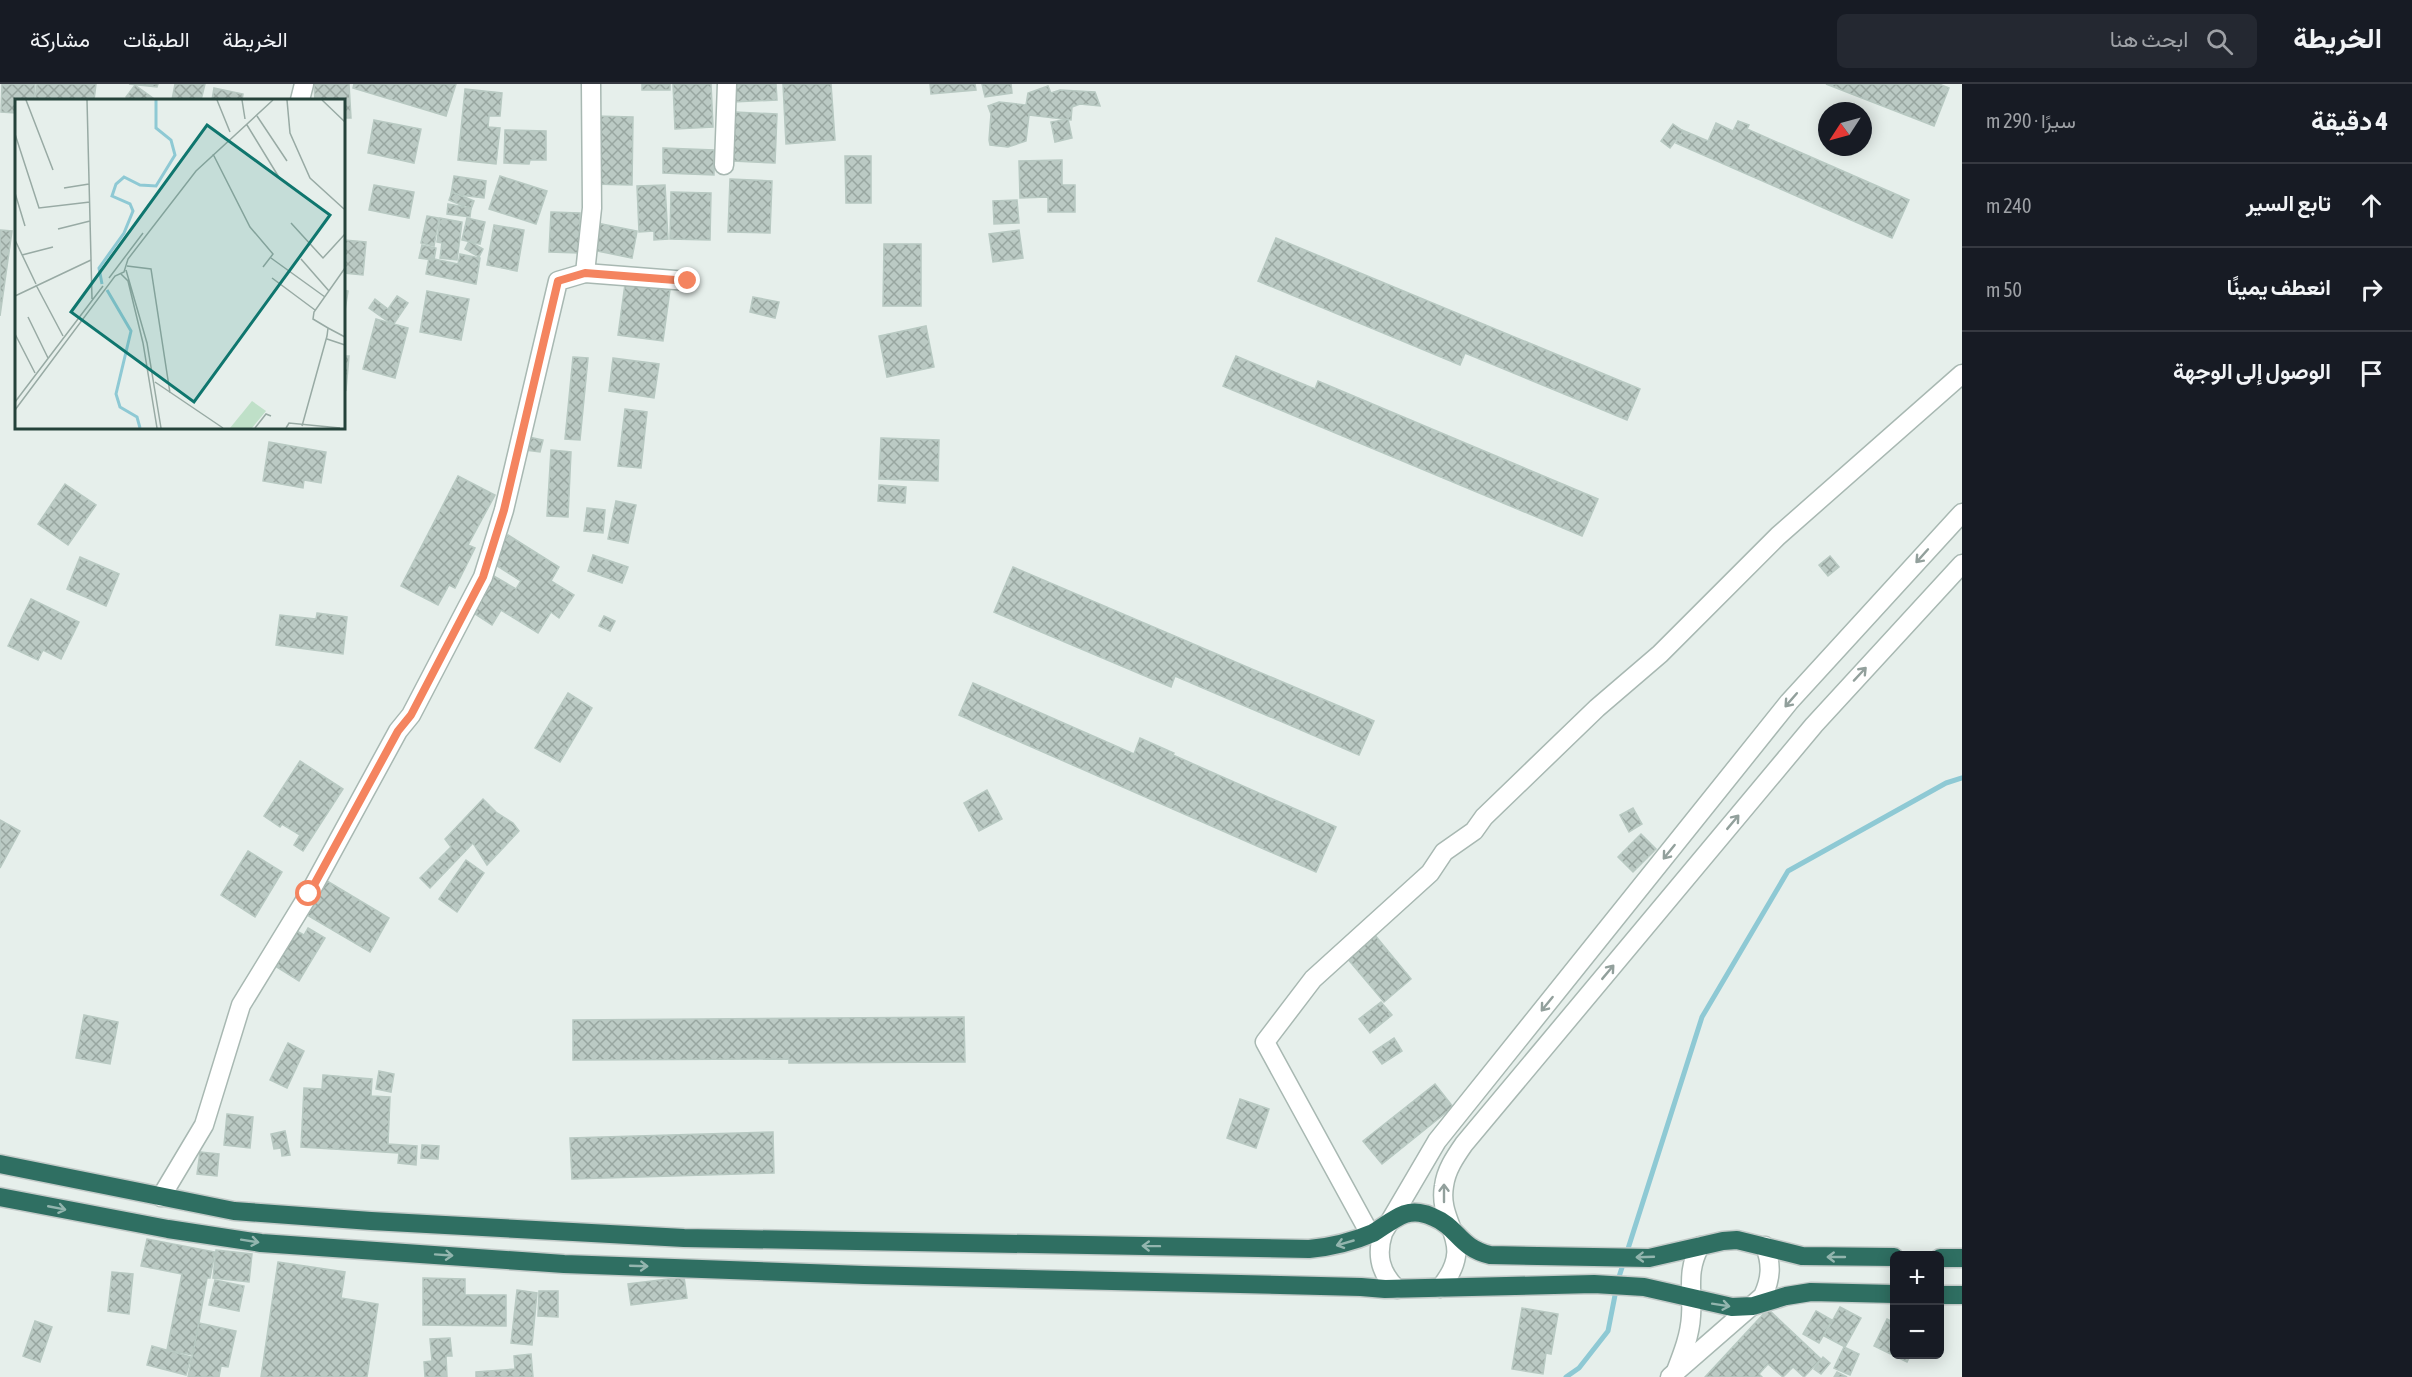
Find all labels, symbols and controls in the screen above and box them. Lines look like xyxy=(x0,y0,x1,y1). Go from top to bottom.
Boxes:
search box xyxy=(1837,14,2257,68)
text: الخريطة xyxy=(2293,22,2382,54)
icon: search xyxy=(2203,25,2236,58)
text: ابحث هنا xyxy=(2110,26,2188,52)
text: مشاركة xyxy=(30,27,90,51)
text: الطبقات xyxy=(123,27,190,51)
text: الخريطة xyxy=(223,27,288,51)
inset map xyxy=(15,99,345,429)
north arrow xyxy=(1818,102,1872,156)
text: 4 دقيقة xyxy=(2311,106,2388,136)
text: سيرًا · 290 m xyxy=(1986,109,2076,132)
icon: ahead xyxy=(2355,189,2388,222)
text: تابع السير xyxy=(2246,190,2331,216)
text: 240 m xyxy=(1986,194,2031,217)
route end xyxy=(674,267,700,293)
icon: right xyxy=(2355,273,2388,306)
text: انعطف يمينًا xyxy=(2227,274,2331,300)
text: 50 m xyxy=(1986,278,2022,301)
icon: arrive xyxy=(2355,357,2388,390)
text: الوصول إلى الوجهة xyxy=(2173,358,2331,384)
one-way arrow xyxy=(1915,548,1929,563)
one-way arrow xyxy=(1853,667,1867,682)
one-way arrow xyxy=(1784,692,1798,707)
one-way arrow xyxy=(1726,815,1740,830)
one-way arrow xyxy=(1662,844,1675,860)
route start xyxy=(295,880,321,906)
one-way arrow xyxy=(1601,964,1614,980)
one-way arrow xyxy=(1541,996,1554,1012)
one-way arrow xyxy=(1439,1184,1450,1204)
one-way arrow xyxy=(47,1203,67,1214)
one-way arrow xyxy=(239,1236,259,1247)
one-way arrow xyxy=(1336,1238,1355,1249)
one-way arrow xyxy=(1141,1240,1161,1252)
one-way arrow xyxy=(433,1250,453,1261)
one-way arrow xyxy=(1636,1251,1656,1263)
one-way arrow xyxy=(1827,1251,1847,1263)
map controls xyxy=(1890,1251,1944,1359)
button: + xyxy=(1890,1251,1944,1305)
one-way arrow xyxy=(628,1261,648,1272)
one-way arrow xyxy=(1710,1300,1730,1311)
button: − xyxy=(1890,1305,1944,1359)

